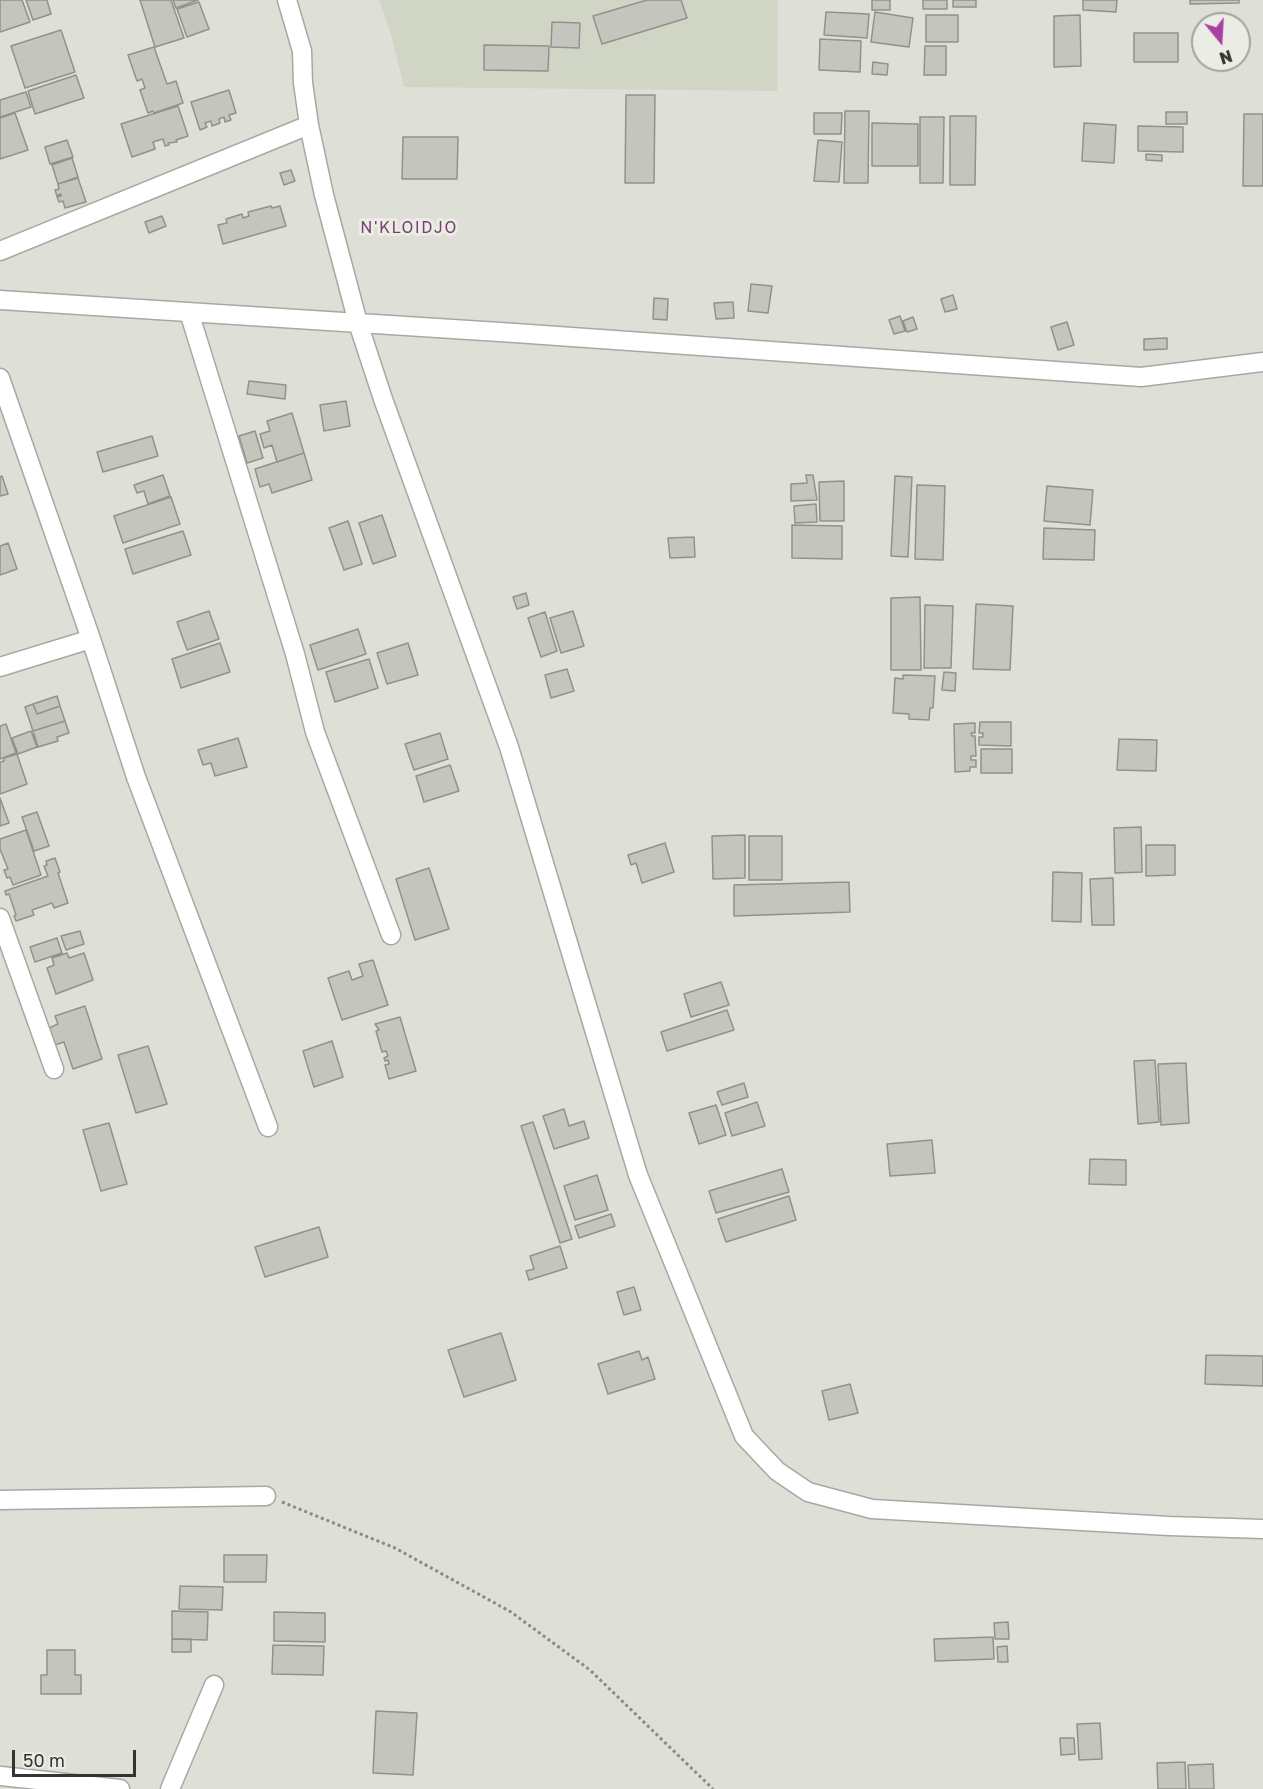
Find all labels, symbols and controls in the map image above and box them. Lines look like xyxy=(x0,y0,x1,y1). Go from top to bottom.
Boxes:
north arrow xyxy=(1191,12,1251,72)
text: N xyxy=(1217,46,1235,69)
district label: N'KLOIDJO xyxy=(360,218,458,238)
scale bar xyxy=(15,1738,140,1776)
text: 50 m xyxy=(23,1749,65,1771)

